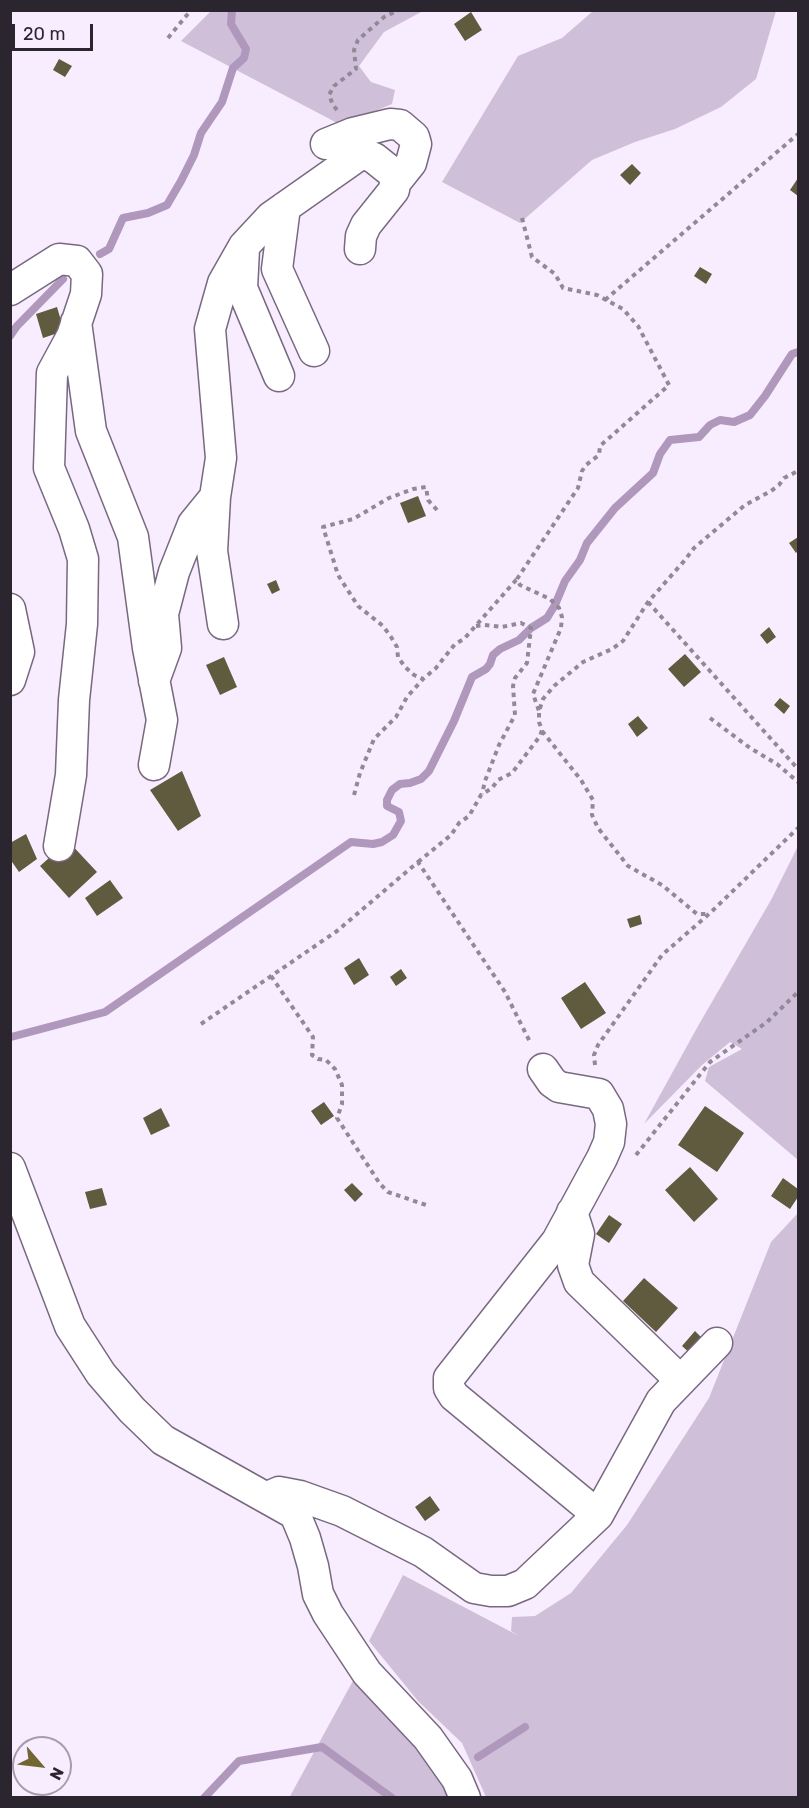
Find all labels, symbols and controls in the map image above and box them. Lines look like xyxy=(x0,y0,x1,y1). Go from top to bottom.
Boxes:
scale bar xyxy=(15,12,96,50)
text: 20 m xyxy=(23,23,65,45)
north arrow xyxy=(12,1736,72,1796)
text: N xyxy=(45,1764,68,1783)

